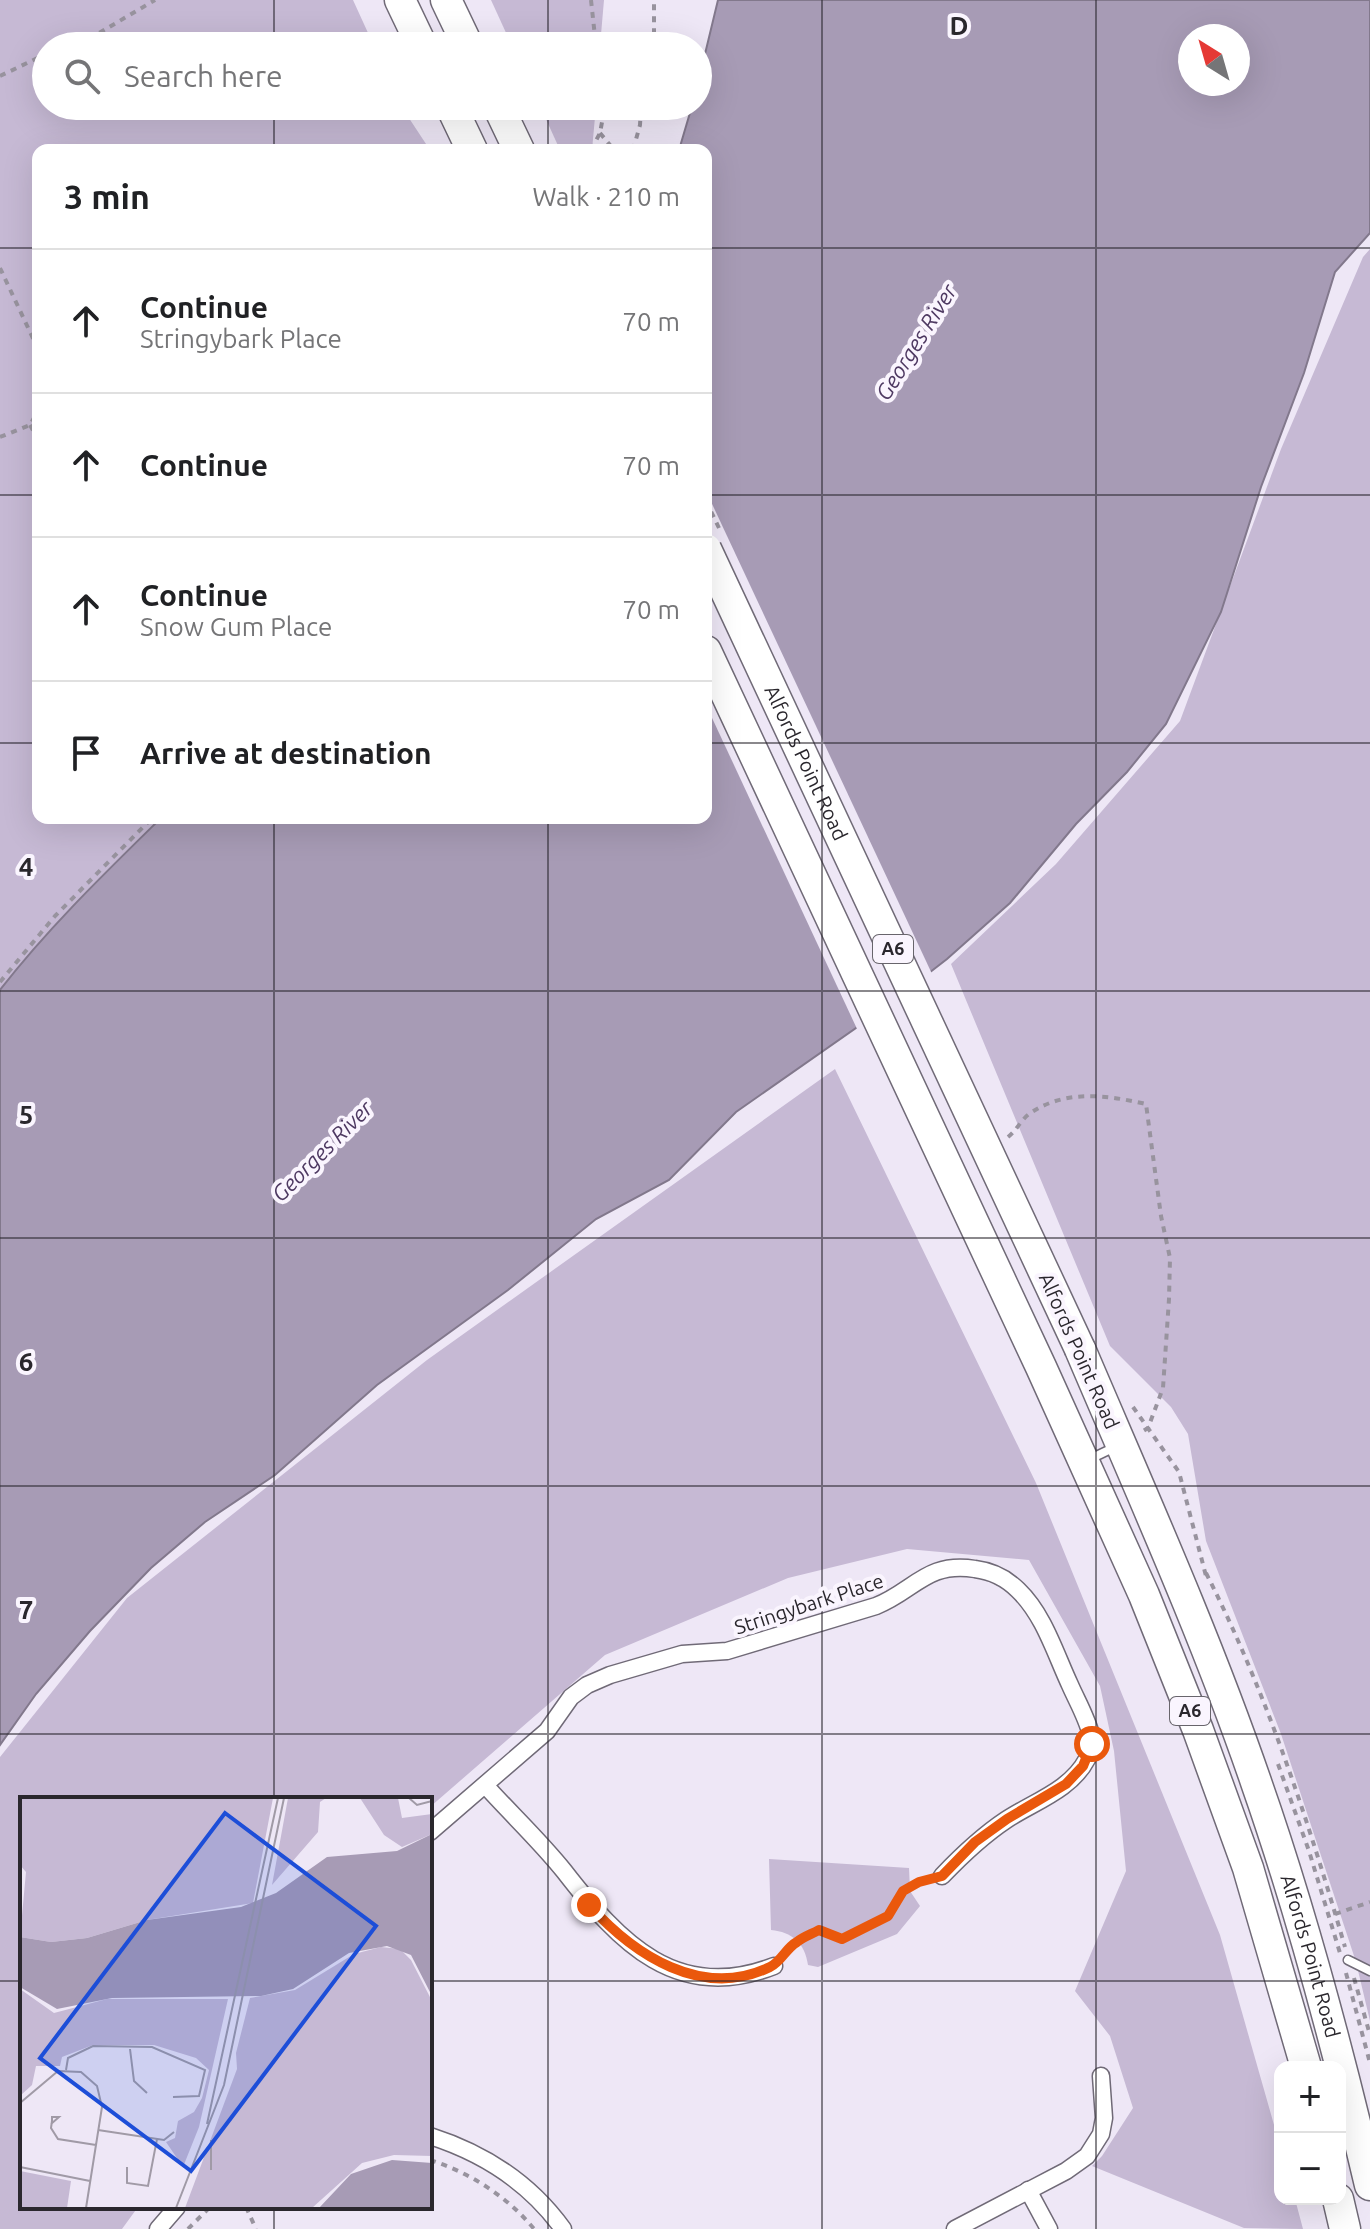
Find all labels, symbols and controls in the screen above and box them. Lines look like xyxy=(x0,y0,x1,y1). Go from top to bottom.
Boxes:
text: D xyxy=(950,11,968,40)
north arrow xyxy=(1178,24,1250,96)
search box xyxy=(32,32,712,120)
icon: search xyxy=(60,54,104,98)
text: Search here xyxy=(124,59,283,93)
text: 3 min xyxy=(64,177,150,215)
text: Walk · 210 m xyxy=(532,182,680,211)
water label: Georges River xyxy=(870,279,961,404)
text: Continue xyxy=(140,290,268,324)
icon: ahead xyxy=(64,299,108,343)
text: 70 m xyxy=(622,307,680,336)
text: Stringybark Place xyxy=(140,324,342,353)
icon: ahead xyxy=(64,443,108,487)
text: Continue xyxy=(140,448,268,482)
text: 70 m xyxy=(622,451,680,480)
text: Continue xyxy=(140,578,268,612)
icon: ahead xyxy=(64,587,108,631)
text: 70 m xyxy=(622,595,680,624)
text: Snow Gum Place xyxy=(140,612,332,641)
street label: Alfords Point Road xyxy=(760,681,852,844)
icon: arrive xyxy=(64,731,108,775)
text: Arrive at destination xyxy=(140,736,432,770)
text: 4 xyxy=(19,852,33,881)
road number: A6 xyxy=(873,935,913,963)
water label: Georges River xyxy=(266,1095,378,1206)
text: 5 xyxy=(19,1100,33,1129)
street label: Alfords Point Road xyxy=(1035,1269,1124,1432)
text: 6 xyxy=(19,1347,33,1376)
street label: Stringybark Place xyxy=(731,1569,886,1638)
text: 7 xyxy=(19,1595,33,1624)
road number: A6 xyxy=(1170,1697,1210,1725)
route start xyxy=(1074,1726,1110,1762)
inset map xyxy=(20,1797,432,2209)
street label: Alfords Point Road xyxy=(1276,1872,1345,2040)
route end xyxy=(571,1887,607,1923)
map controls xyxy=(1274,2061,1346,2205)
button: + xyxy=(1274,2061,1346,2133)
button: − xyxy=(1274,2133,1346,2205)

